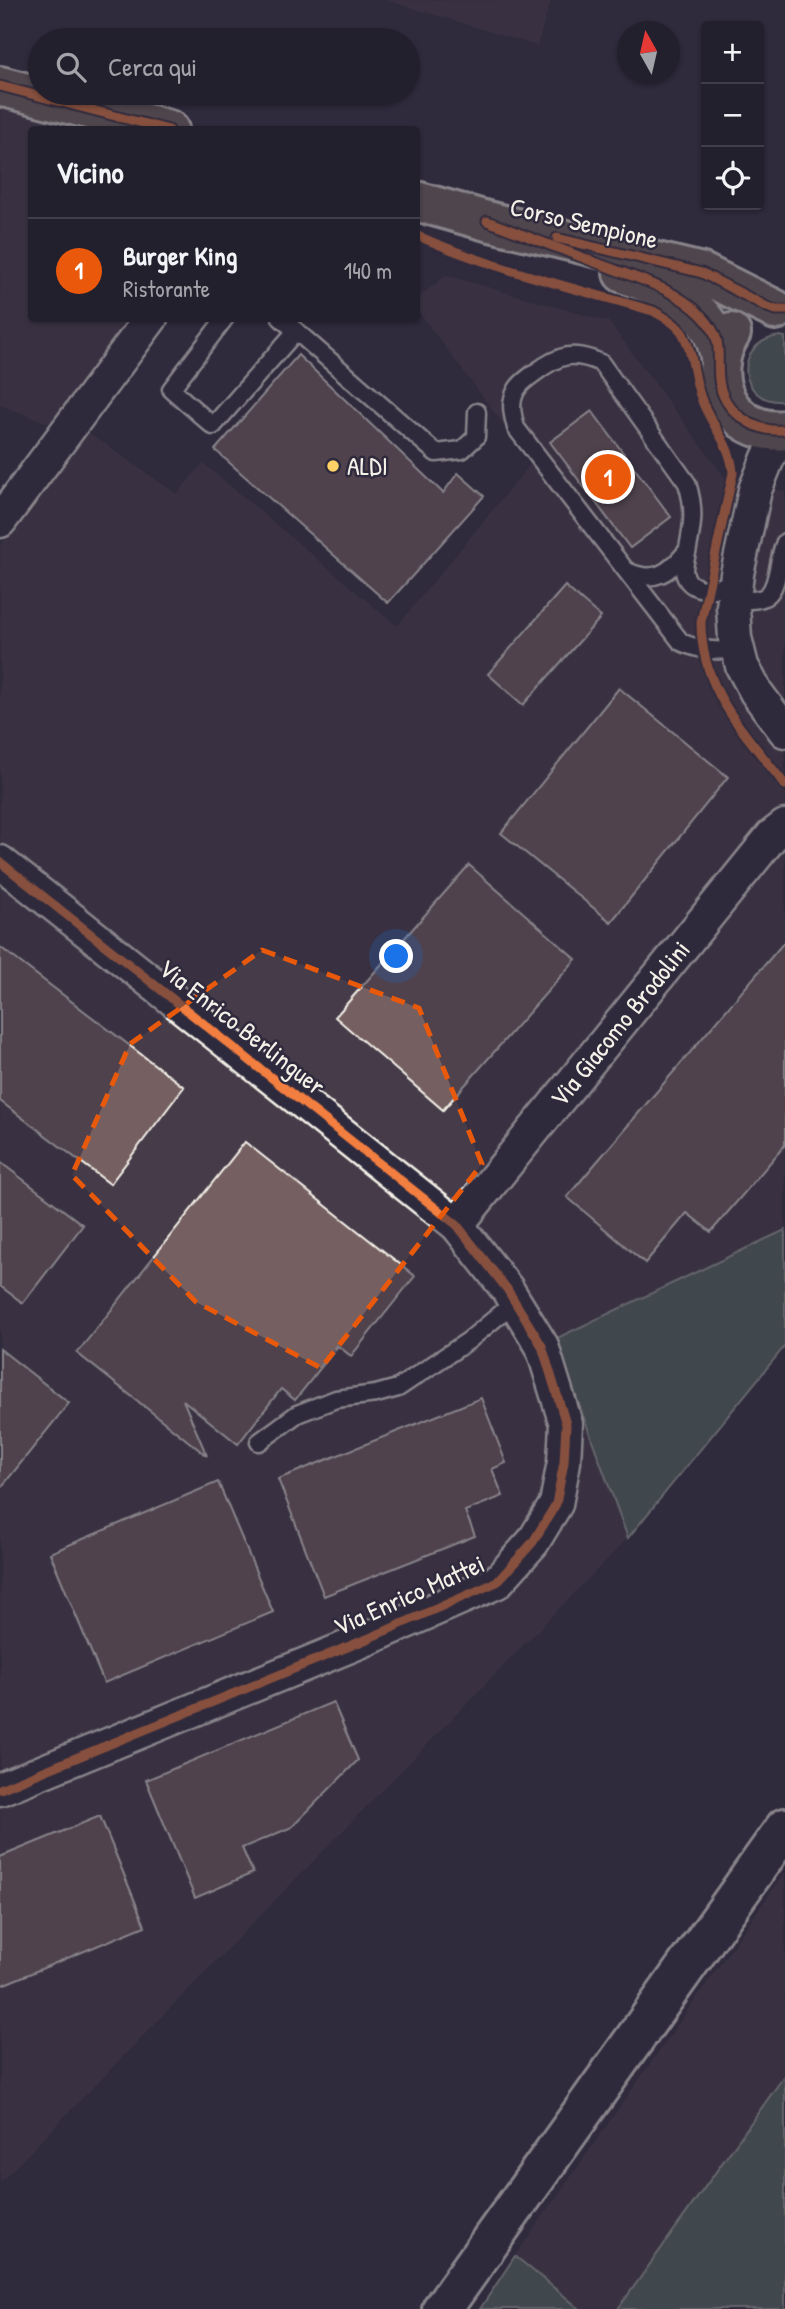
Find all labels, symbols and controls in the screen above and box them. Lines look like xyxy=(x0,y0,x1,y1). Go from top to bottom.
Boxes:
north arrow xyxy=(617,21,680,84)
map controls xyxy=(701,21,764,210)
button: + xyxy=(701,21,764,84)
search box xyxy=(28,28,420,105)
icon: search xyxy=(52,48,90,86)
text: Cerca qui xyxy=(108,49,197,84)
button: − xyxy=(701,84,764,147)
button: locate xyxy=(701,147,764,210)
text: Vicino xyxy=(56,152,124,192)
street label: Corso Sempione xyxy=(507,189,661,257)
text: Burger King xyxy=(123,238,237,273)
text: 1 xyxy=(75,255,83,286)
text: 140 m xyxy=(344,255,392,286)
text: Ristorante xyxy=(123,273,210,304)
place label: ALDI xyxy=(347,448,388,483)
pin: 1 xyxy=(585,451,631,503)
marker: ALDI xyxy=(325,458,341,474)
street label: Via Giacomo Brodolini xyxy=(542,933,698,1114)
your location xyxy=(379,939,413,973)
street label: Via Enrico Berlinguer xyxy=(152,950,333,1103)
street label: Via Enrico Mattei xyxy=(328,1546,490,1643)

